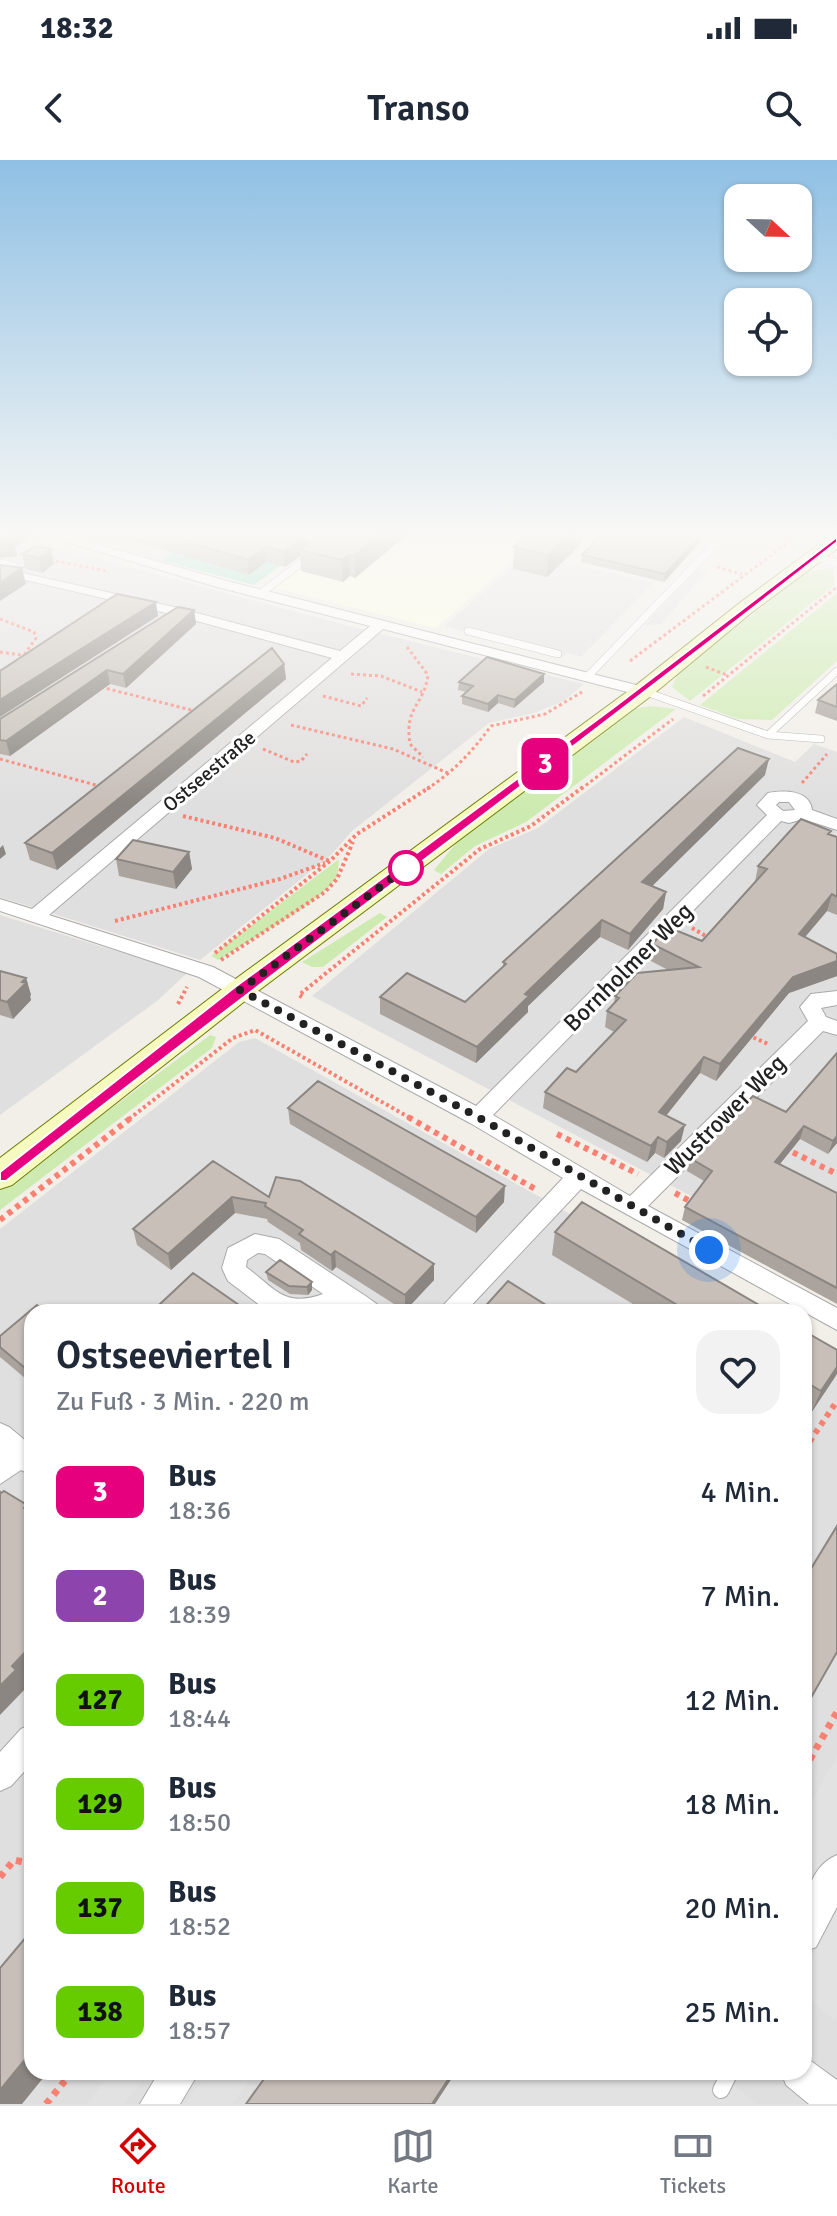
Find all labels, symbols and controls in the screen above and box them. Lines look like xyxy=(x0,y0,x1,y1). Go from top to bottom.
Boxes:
text: 18:32 xyxy=(40,10,114,47)
icon: back xyxy=(32,86,76,130)
text: Transo xyxy=(367,86,470,131)
icon: search xyxy=(761,86,805,130)
north arrow xyxy=(724,184,812,272)
map controls xyxy=(724,184,812,376)
button: locate xyxy=(724,288,812,376)
street label: Ostseestraße xyxy=(158,725,261,817)
line badge: 3 xyxy=(519,738,571,790)
text: 3 xyxy=(537,747,553,781)
unlabelled marker xyxy=(389,851,423,885)
street label: Bornholmer Weg xyxy=(557,896,699,1038)
street label: Wustrower Weg xyxy=(658,1048,792,1182)
your location xyxy=(689,1230,729,1270)
button: heart xyxy=(696,1330,780,1414)
text: Ostseeviertel I xyxy=(56,1332,292,1379)
text: Zu Fuß · 3 Min. · 220 m xyxy=(56,1386,309,1418)
text: Bus xyxy=(168,1458,216,1495)
text: 4 Min. xyxy=(701,1474,780,1511)
text: 3 xyxy=(92,1475,108,1509)
text: 18:36 xyxy=(168,1495,231,1527)
text: Bus xyxy=(168,1562,216,1599)
text: 7 Min. xyxy=(701,1578,780,1615)
text: 2 xyxy=(92,1579,108,1613)
text: 18:39 xyxy=(168,1599,231,1631)
text: Bus xyxy=(168,1666,216,1703)
text: 12 Min. xyxy=(684,1682,780,1719)
text: 127 xyxy=(77,1683,123,1717)
text: 18:44 xyxy=(168,1703,231,1735)
text: Bus xyxy=(168,1770,216,1807)
text: 18 Min. xyxy=(684,1786,780,1823)
text: 129 xyxy=(77,1787,123,1821)
text: 18:50 xyxy=(168,1807,231,1839)
text: Bus xyxy=(168,1874,216,1911)
text: 20 Min. xyxy=(684,1890,780,1927)
text: 137 xyxy=(77,1891,123,1925)
text: 18:52 xyxy=(168,1911,231,1943)
text: Bus xyxy=(168,1978,216,2015)
text: 25 Min. xyxy=(684,1994,780,2031)
text: 138 xyxy=(77,1995,123,2029)
text: 18:57 xyxy=(168,2015,231,2047)
tab: Route xyxy=(111,2124,166,2199)
tab: Karte xyxy=(387,2124,439,2199)
tab: Tickets xyxy=(660,2124,726,2199)

